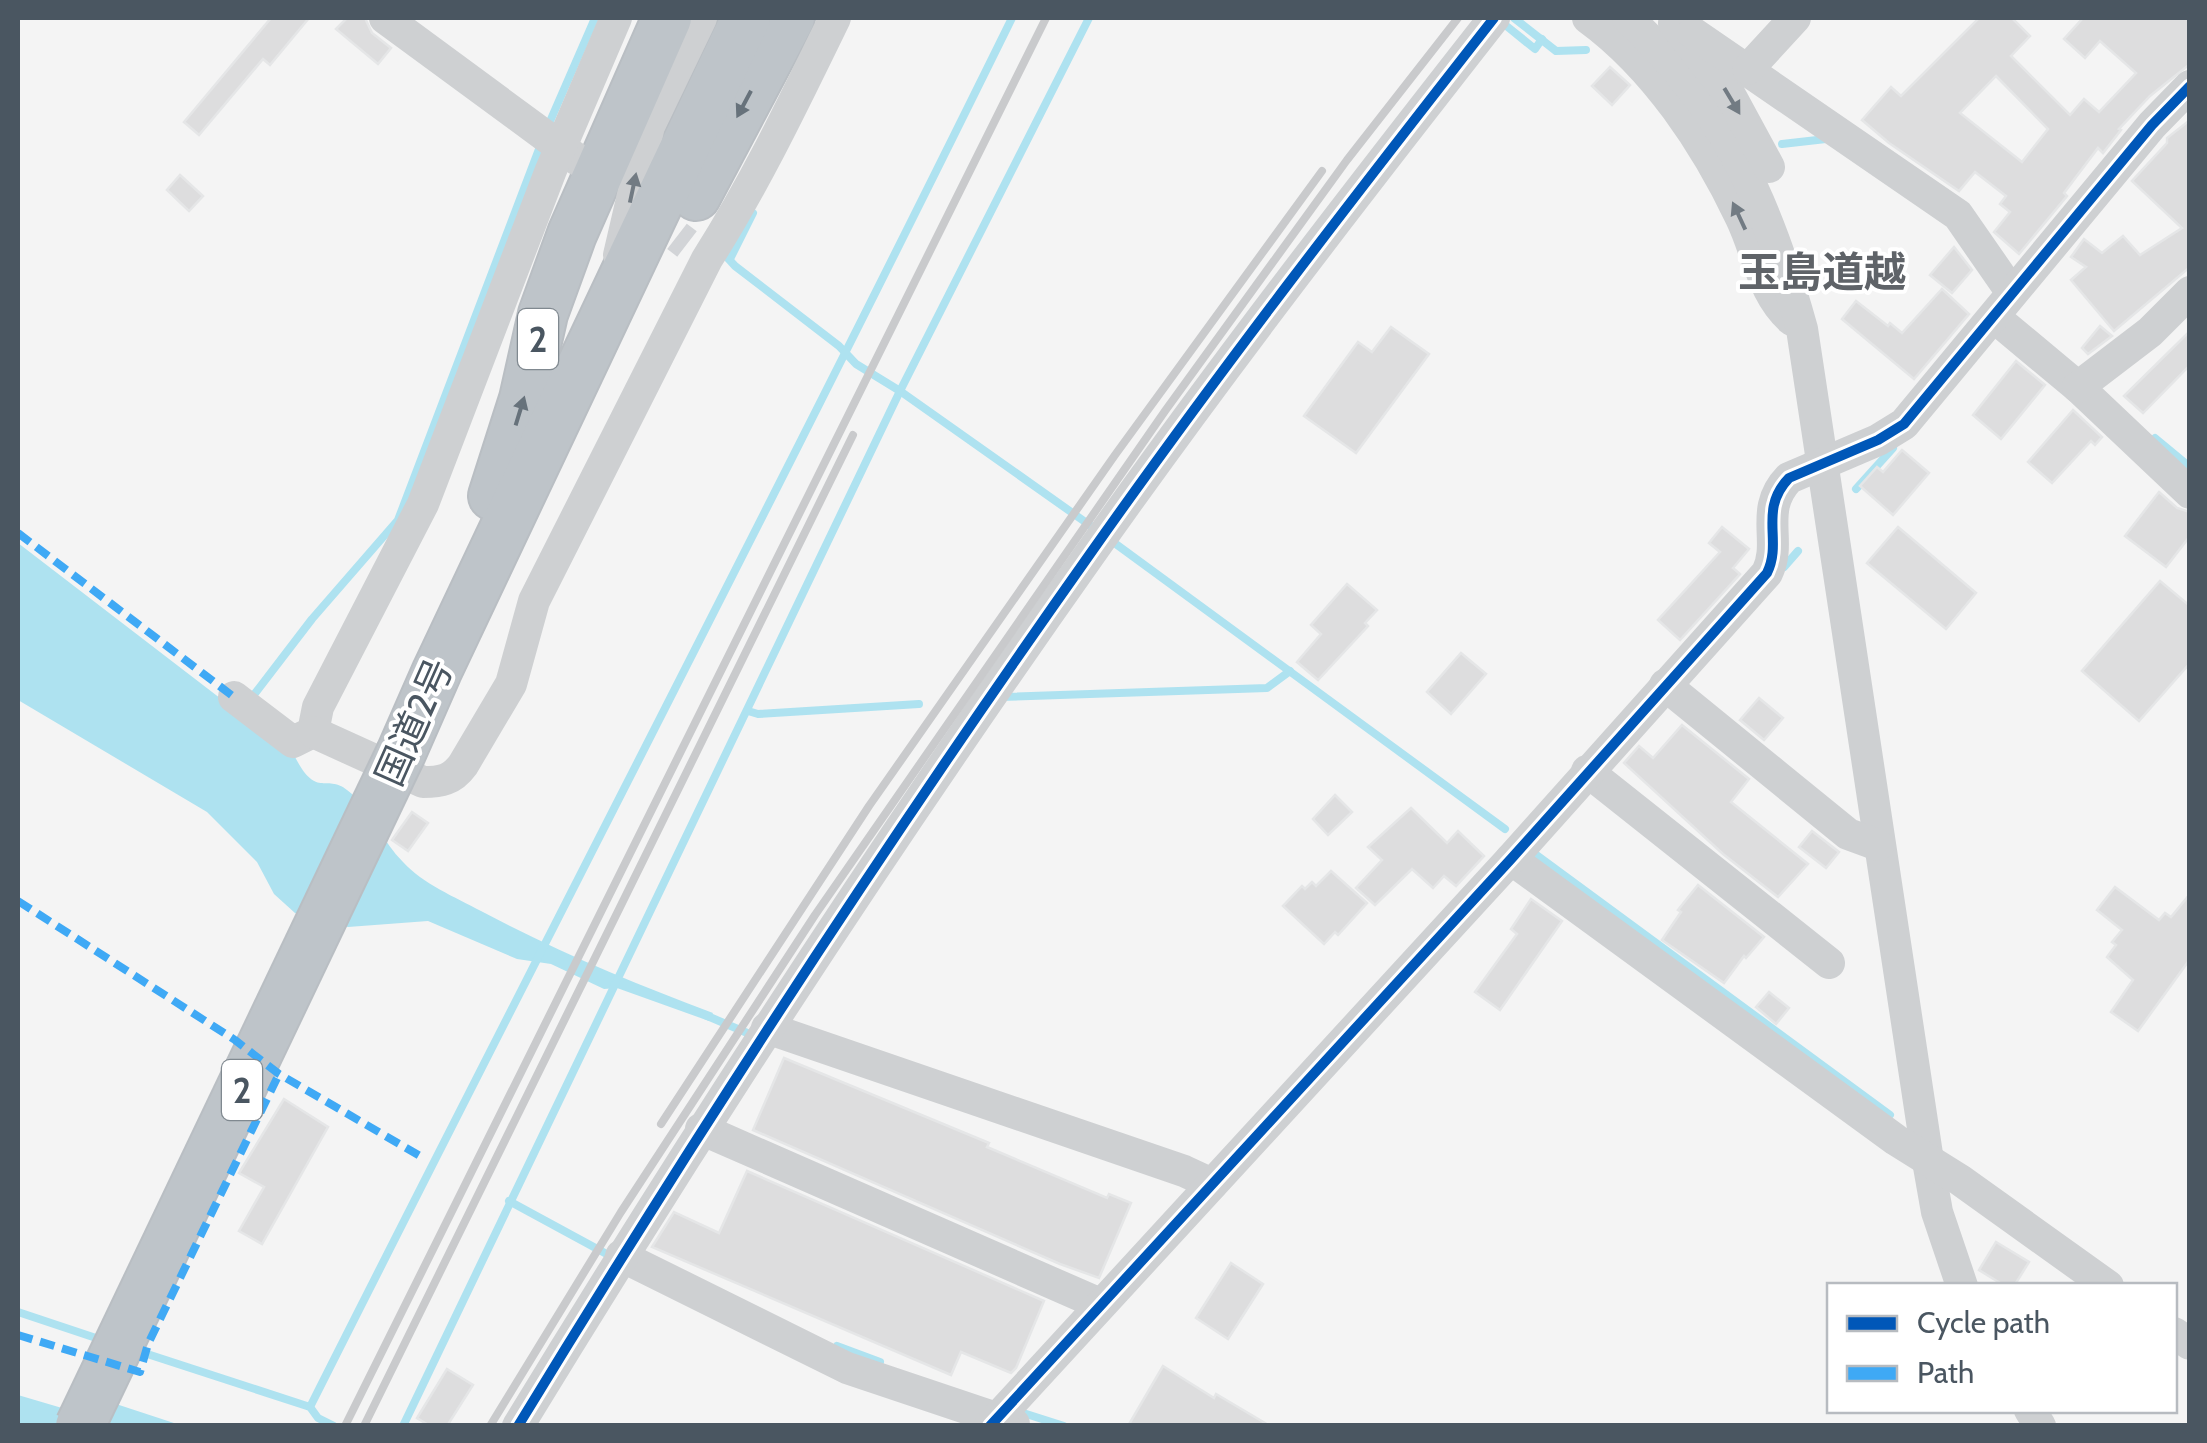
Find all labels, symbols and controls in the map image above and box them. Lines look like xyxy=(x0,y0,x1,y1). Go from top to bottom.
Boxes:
one-way arrow xyxy=(1723,87,1740,115)
one-way arrow xyxy=(736,89,753,118)
one-way arrow xyxy=(626,172,641,203)
one-way arrow xyxy=(1731,201,1748,230)
district label: 玉島道越 xyxy=(1738,246,1906,298)
road number: 2 xyxy=(518,309,558,369)
one-way arrow xyxy=(513,396,528,426)
street label: 国道2号 xyxy=(365,651,463,793)
road number: 2 xyxy=(222,1060,262,1120)
legend xyxy=(1827,1283,2177,1413)
text: Cycle path xyxy=(1917,1304,2050,1341)
text: Path xyxy=(1917,1354,1974,1391)

